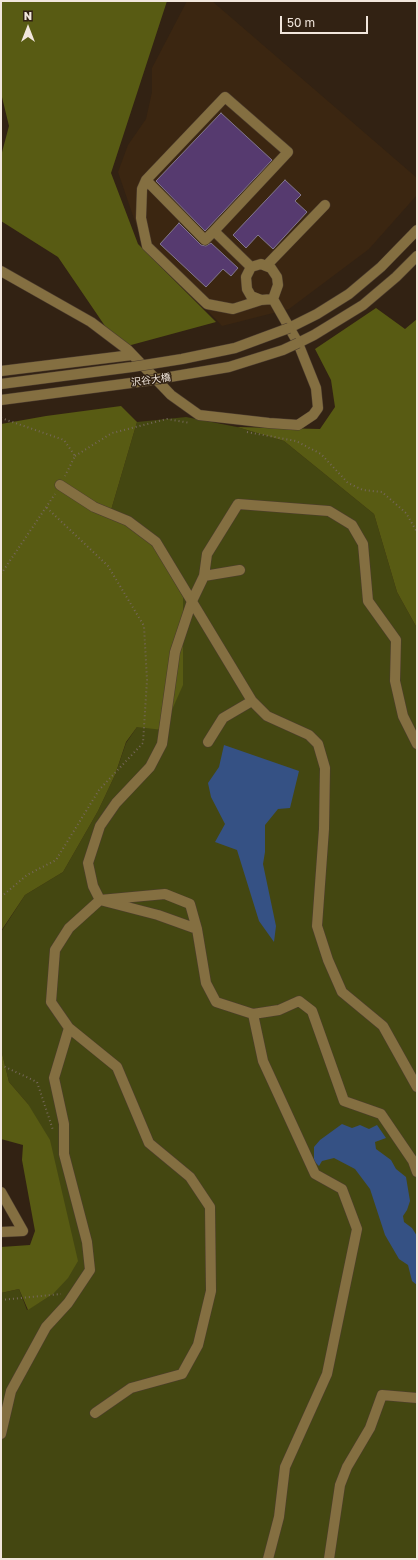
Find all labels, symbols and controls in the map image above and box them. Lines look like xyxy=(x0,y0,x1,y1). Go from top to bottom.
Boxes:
north arrow xyxy=(8,8,48,48)
scale bar xyxy=(282,8,370,34)
text: N xyxy=(24,9,32,22)
text: 50 m xyxy=(287,15,315,30)
street label: 沢谷大橋 xyxy=(130,371,172,389)

